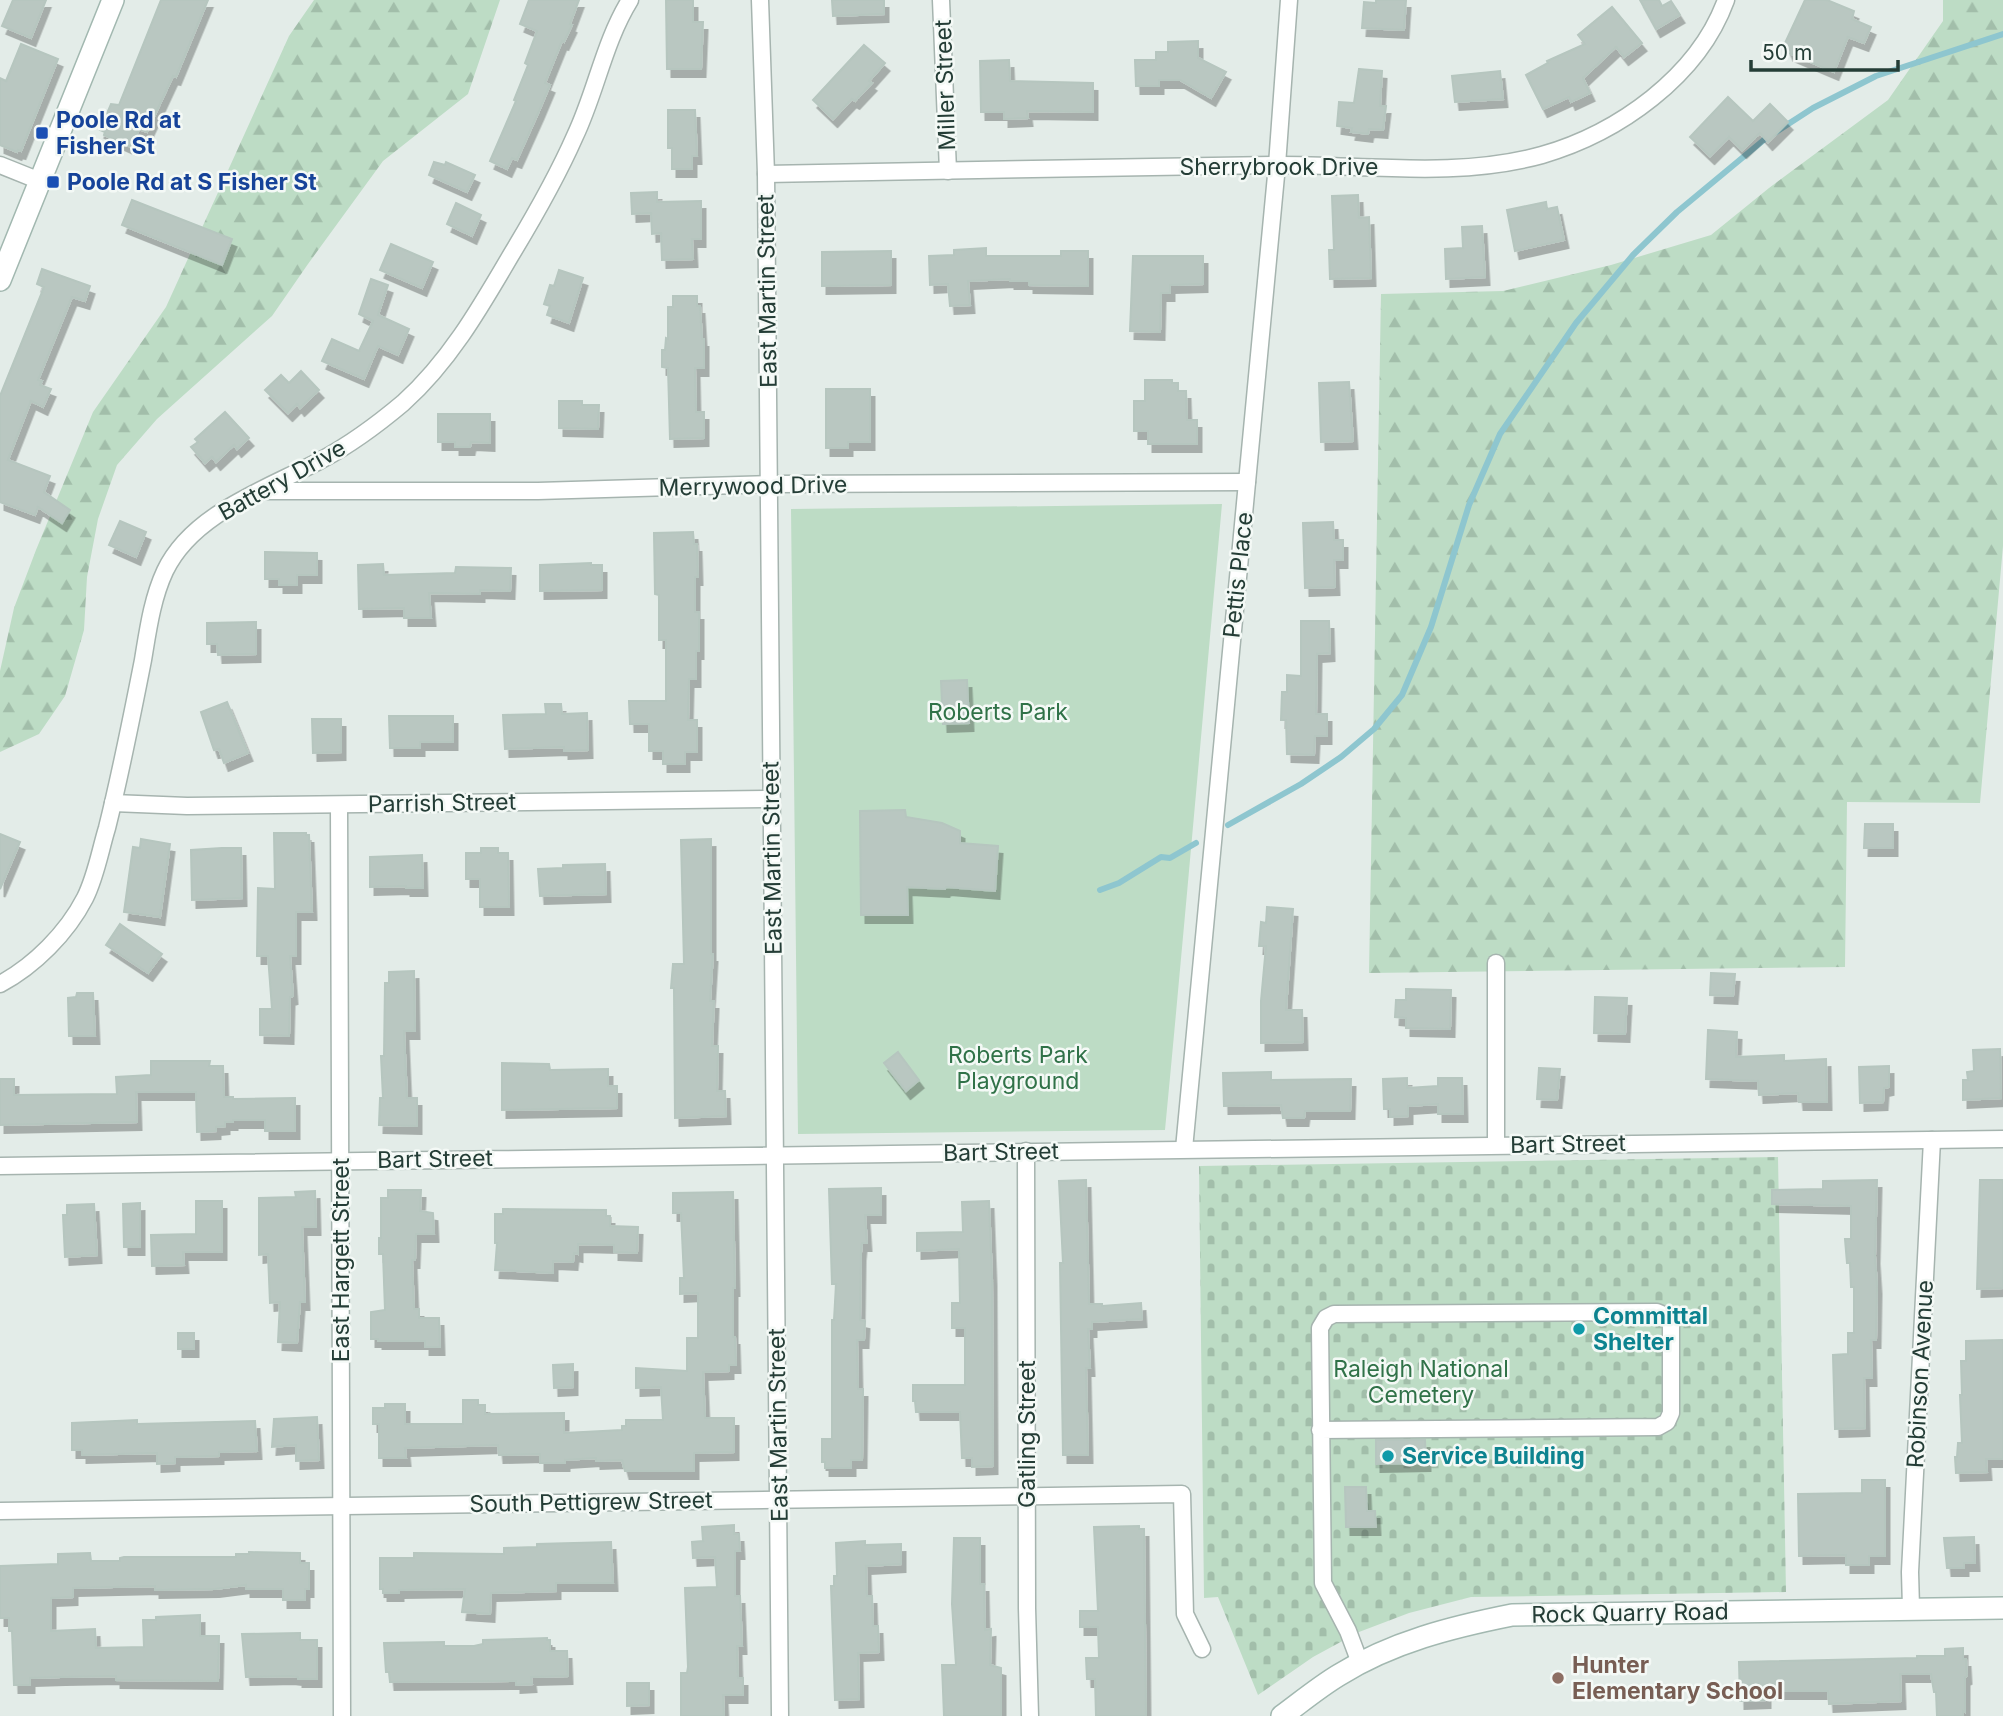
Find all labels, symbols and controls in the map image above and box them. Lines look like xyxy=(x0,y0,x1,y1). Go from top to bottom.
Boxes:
street label: Miller Street xyxy=(929,19,961,151)
scale bar xyxy=(1751,28,1898,72)
text: 50 m xyxy=(1762,40,1812,65)
place label: Poole Rd at Fisher St xyxy=(56,106,181,160)
marker: Poole Rd at Fisher St xyxy=(34,125,50,141)
street label: Sherrybrook Drive xyxy=(1180,153,1378,181)
place label: Poole Rd at S Fisher St xyxy=(67,168,317,196)
marker: Poole Rd at S Fisher St xyxy=(45,174,61,190)
street label: East Martin Street xyxy=(751,193,783,388)
street label: Battery Drive xyxy=(213,434,351,526)
street label: Merrywood Drive xyxy=(658,470,848,502)
street label: Pettis Place xyxy=(1217,511,1259,639)
park label: Roberts Park xyxy=(928,698,1068,726)
street label: East Martin Street xyxy=(756,760,788,955)
street label: Parrish Street xyxy=(368,788,517,818)
park label: Roberts Park Playground xyxy=(948,1041,1088,1095)
street label: Bart Street xyxy=(1510,1129,1627,1159)
street label: Bart Street xyxy=(943,1137,1060,1167)
street label: Bart Street xyxy=(377,1144,494,1174)
street label: East Hargett Street xyxy=(327,1157,355,1362)
street label: Robinson Avenue xyxy=(1901,1279,1939,1469)
place label: Committal Shelter xyxy=(1593,1302,1708,1356)
marker: Committal Shelter xyxy=(1571,1321,1587,1337)
street label: East Martin Street xyxy=(762,1327,794,1522)
park label: Raleigh National Cemetery xyxy=(1333,1355,1509,1409)
street label: Gatling Street xyxy=(1013,1360,1041,1508)
place label: Service Building xyxy=(1402,1442,1585,1470)
marker: Service Building xyxy=(1380,1448,1396,1464)
street label: South Pettigrew Street xyxy=(469,1486,713,1518)
street label: Rock Quarry Road xyxy=(1531,1597,1729,1629)
place label: Hunter Elementary School xyxy=(1572,1651,1783,1705)
marker: Hunter Elementary School xyxy=(1550,1670,1566,1686)

